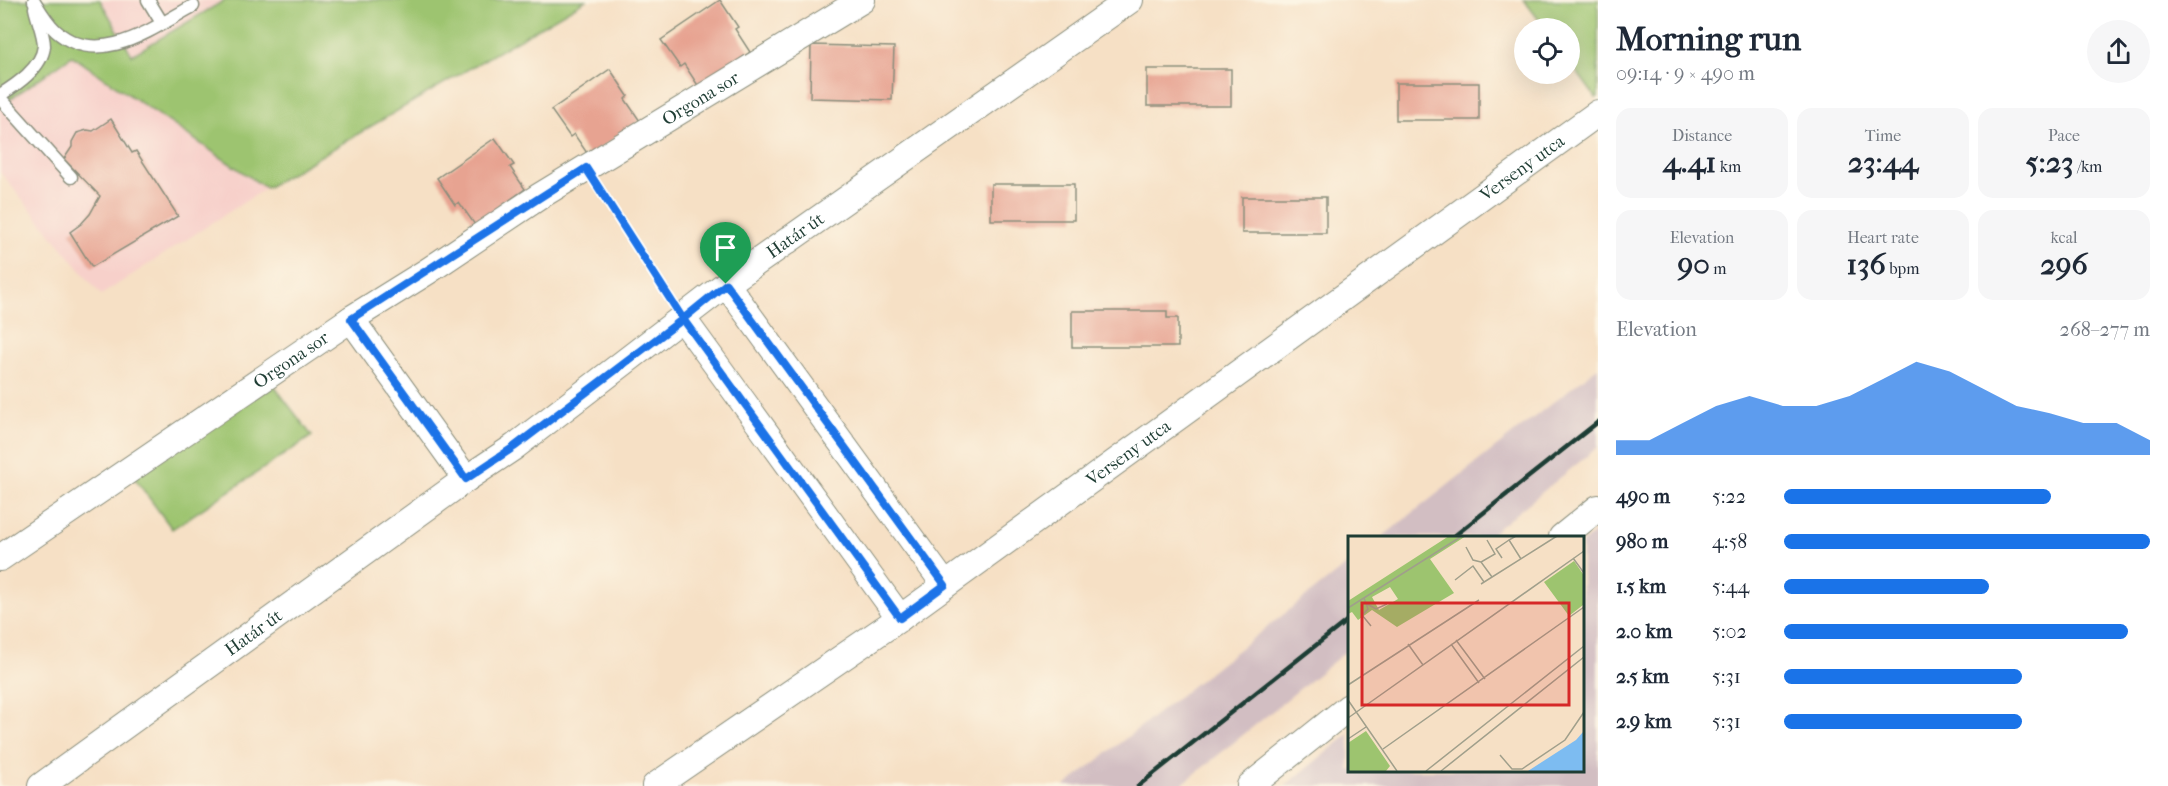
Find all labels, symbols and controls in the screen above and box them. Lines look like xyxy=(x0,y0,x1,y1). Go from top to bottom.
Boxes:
map controls xyxy=(1514,18,1580,84)
button: locate xyxy=(1514,18,1580,84)
text: Morning run xyxy=(1616,20,1801,59)
button: share xyxy=(2087,20,2150,83)
text: 09:14 · 9 × 490 m xyxy=(1616,62,1755,85)
street label: Orgona sor xyxy=(658,67,743,130)
text: Distance xyxy=(1672,126,1732,145)
text: Time xyxy=(1865,126,1901,145)
text: Pace xyxy=(2048,126,2080,145)
street label: Verseny utca xyxy=(1475,130,1569,206)
text: 4.41 xyxy=(1663,145,1716,180)
text: 23:44 xyxy=(1848,145,1918,180)
text: 5:23 xyxy=(2026,145,2074,180)
text: km xyxy=(1716,157,1741,176)
text: /km xyxy=(2074,157,2102,176)
street label: Határ út xyxy=(762,208,828,263)
pin xyxy=(700,222,751,284)
text: Elevation xyxy=(1670,228,1734,247)
text: Heart rate xyxy=(1847,228,1919,247)
text: kcal xyxy=(2051,228,2077,247)
icon: arrive xyxy=(709,231,742,264)
text: 90 xyxy=(1677,247,1710,282)
text: 136 xyxy=(1847,247,1886,282)
text: 296 xyxy=(2040,247,2088,282)
text: m xyxy=(1710,259,1727,278)
text: bpm xyxy=(1886,259,1919,278)
text: Elevation xyxy=(1616,318,1697,341)
text: 268–277 m xyxy=(2060,318,2150,341)
street label: Orgona sor xyxy=(249,327,333,393)
street label: Verseny utca xyxy=(1081,415,1175,491)
text: 490 m xyxy=(1616,485,1670,508)
text: 5:22 xyxy=(1712,485,1746,508)
text: 980 m xyxy=(1616,530,1669,553)
text: 4:58 xyxy=(1712,530,1747,553)
inset map xyxy=(1348,536,1583,771)
text: 1.5 km xyxy=(1616,575,1666,598)
text: 5:44 xyxy=(1712,575,1749,598)
street label: Határ út xyxy=(221,605,287,660)
text: 2.0 km xyxy=(1616,620,1672,643)
text: 5:02 xyxy=(1712,620,1747,643)
text: 2.5 km xyxy=(1616,665,1669,688)
text: 5:31 xyxy=(1712,665,1741,688)
text: 2.9 km xyxy=(1616,710,1672,733)
text: 5:31 xyxy=(1712,710,1741,733)

